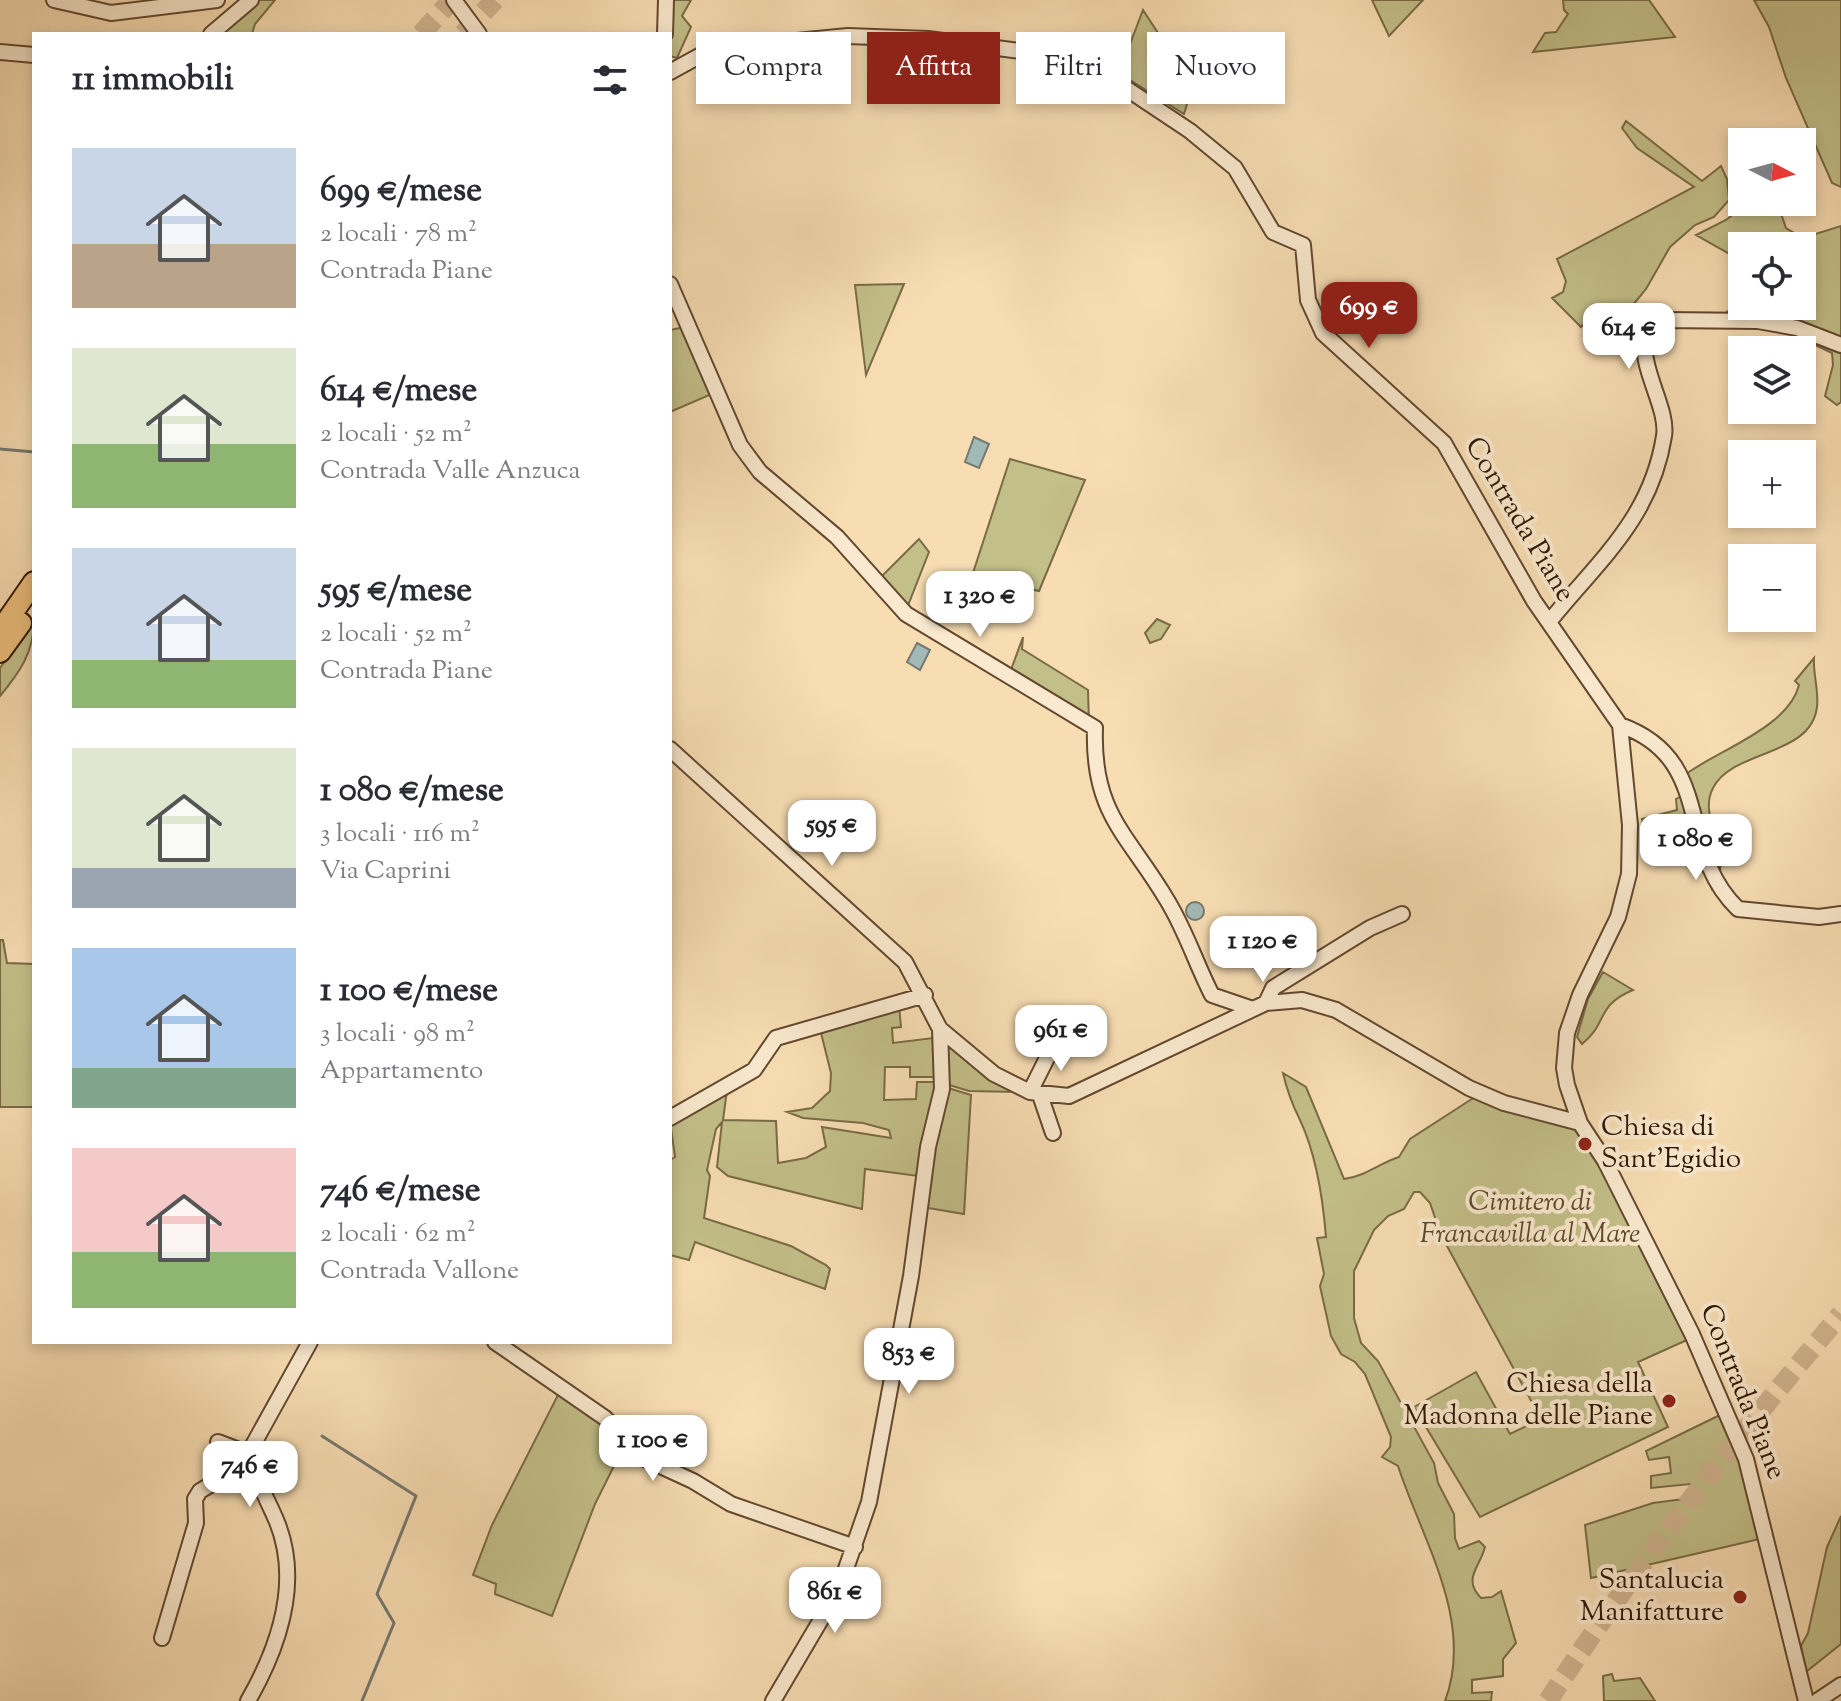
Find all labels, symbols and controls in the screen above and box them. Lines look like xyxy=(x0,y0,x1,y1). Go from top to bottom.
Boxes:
chip: Compra xyxy=(696,32,851,104)
chip: Affitta xyxy=(867,32,1000,104)
chip: Filtri xyxy=(1016,32,1131,104)
chip: Nuovo xyxy=(1147,32,1285,104)
text: 11 immobili xyxy=(72,56,234,105)
icon: filters xyxy=(588,58,632,102)
north arrow xyxy=(1728,128,1816,216)
map controls xyxy=(1728,128,1816,632)
text: 699 €/mese xyxy=(320,167,482,216)
icon: home xyxy=(136,180,232,276)
text: 2 locali · 78 m² xyxy=(320,216,477,253)
button: locate xyxy=(1728,232,1816,320)
text: Contrada Piane xyxy=(320,253,493,290)
pin: 699 € xyxy=(1313,282,1425,350)
text: 699 € xyxy=(1339,289,1399,326)
pin: 614 € xyxy=(1573,303,1685,371)
text: 614 € xyxy=(1601,310,1657,347)
button: layers xyxy=(1728,336,1816,424)
text: 614 €/mese xyxy=(320,367,477,416)
icon: home xyxy=(136,380,232,476)
text: 2 locali · 52 m² xyxy=(320,416,472,453)
street label: Contrada Piane xyxy=(1454,430,1584,610)
button: + xyxy=(1728,440,1816,528)
text: Contrada Valle Anzuca xyxy=(320,453,580,490)
button: − xyxy=(1728,544,1816,632)
text: 595 €/mese xyxy=(320,567,472,616)
pin: 1 320 € xyxy=(906,571,1054,639)
text: 1 320 € xyxy=(944,578,1016,615)
icon: home xyxy=(136,580,232,676)
text: 2 locali · 52 m² xyxy=(320,616,472,653)
text: Contrada Piane xyxy=(320,653,493,690)
text: 1 080 €/mese xyxy=(320,767,504,816)
icon: home xyxy=(136,780,232,876)
pin: 595 € xyxy=(776,800,888,868)
text: 595 € xyxy=(806,807,858,844)
pin: 1 080 € xyxy=(1622,814,1770,882)
text: 3 locali · 116 m² xyxy=(320,816,480,853)
text: 1 080 € xyxy=(1658,821,1734,858)
text: Via Caprini xyxy=(320,853,451,890)
pin: 1 120 € xyxy=(1189,916,1337,984)
text: 1 120 € xyxy=(1228,923,1298,960)
text: 1 100 €/mese xyxy=(320,967,498,1016)
icon: home xyxy=(136,980,232,1076)
pin: 961 € xyxy=(1005,1005,1117,1073)
text: 961 € xyxy=(1033,1012,1089,1049)
text: 3 locali · 98 m² xyxy=(320,1016,475,1053)
text: Appartamento xyxy=(320,1053,483,1090)
place label: Chiesa di Sant'Egidio xyxy=(1601,1108,1741,1180)
marker: Chiesa di Sant'Egidio xyxy=(1576,1135,1594,1153)
text: 746 €/mese xyxy=(320,1167,481,1216)
icon: home xyxy=(136,1180,232,1276)
park label: Cimitero di Francavilla al Mare xyxy=(1420,1183,1640,1255)
text: 2 locali · 62 m² xyxy=(320,1216,476,1253)
text: Contrada Vallone xyxy=(320,1253,519,1290)
street label: Contrada Piane xyxy=(1689,1298,1795,1486)
pin: 853 € xyxy=(853,1328,965,1396)
text: 853 € xyxy=(882,1335,936,1372)
place label: Chiesa della Madonna delle Piane xyxy=(1404,1365,1653,1437)
marker: Chiesa della Madonna delle Piane xyxy=(1660,1392,1678,1410)
pin: 1 100 € xyxy=(579,1415,727,1483)
text: 1 100 € xyxy=(617,1422,689,1459)
pin: 746 € xyxy=(194,1441,306,1509)
text: 746 € xyxy=(221,1448,279,1485)
place label: Santalucia Manifatture xyxy=(1580,1561,1724,1633)
pin: 861 € xyxy=(779,1567,891,1635)
text: 861 € xyxy=(807,1574,863,1611)
marker: Santalucia Manifatture xyxy=(1731,1588,1749,1606)

